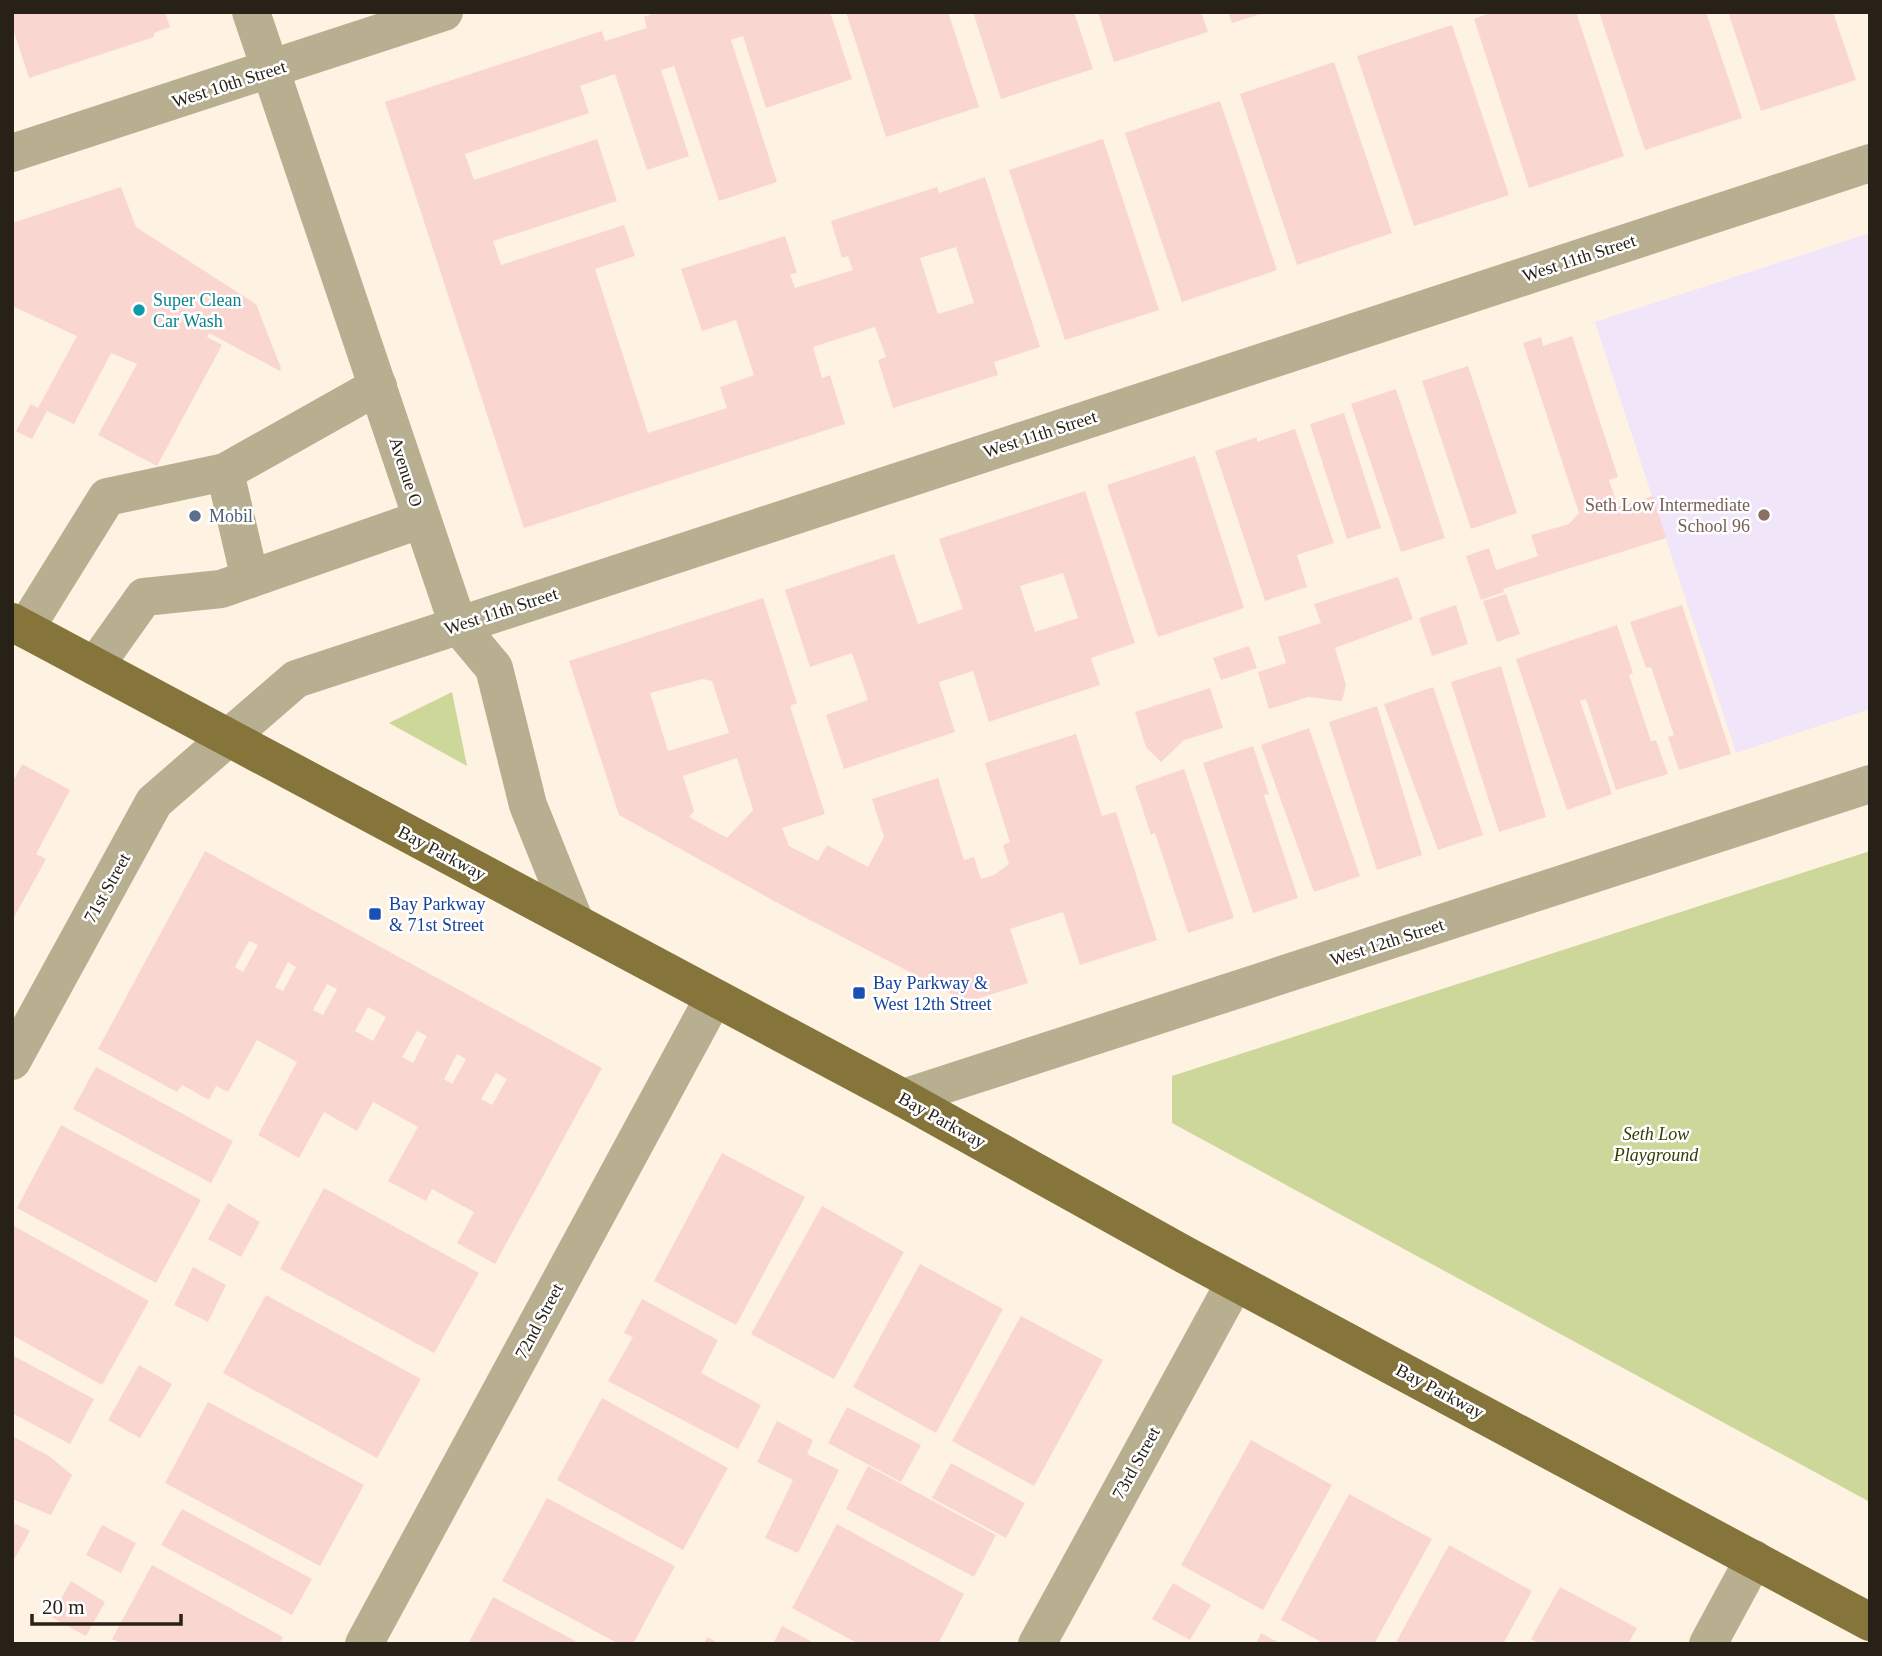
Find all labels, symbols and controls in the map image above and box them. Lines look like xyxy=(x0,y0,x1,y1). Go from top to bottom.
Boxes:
street label: West 10th Street xyxy=(170,56,288,112)
street label: West 11th Street xyxy=(1520,230,1638,286)
place label: Super Clean Car Wash xyxy=(153,290,241,331)
marker: Super Clean Car Wash xyxy=(131,302,147,318)
street label: West 11th Street xyxy=(981,406,1099,462)
street label: Avenue O xyxy=(385,435,427,509)
place label: Seth Low Intermediate School 96 xyxy=(1585,495,1750,536)
place label: Mobil xyxy=(209,506,253,526)
marker: Seth Low Intermediate School 96 xyxy=(1756,507,1772,523)
marker: Mobil xyxy=(187,508,203,524)
street label: West 11th Street xyxy=(442,583,560,639)
street label: Bay Parkway xyxy=(395,822,489,884)
street label: 71st Street xyxy=(80,850,134,926)
place label: Bay Parkway & 71st Street xyxy=(389,894,485,935)
marker: Bay Parkway & 71st Street xyxy=(367,906,383,922)
street label: West 12th Street xyxy=(1328,914,1446,970)
place label: Bay Parkway & West 12th Street xyxy=(873,973,992,1014)
marker: Bay Parkway & West 12th Street xyxy=(851,985,867,1001)
street label: Bay Parkway xyxy=(895,1088,989,1152)
park label: Seth Low Playground xyxy=(1613,1124,1699,1165)
street label: 72nd Street xyxy=(511,1280,567,1362)
street label: Bay Parkway xyxy=(1393,1360,1487,1422)
street label: 73rd Street xyxy=(1108,1423,1164,1503)
scale bar xyxy=(32,1582,180,1626)
text: 20 m xyxy=(42,1595,85,1619)

